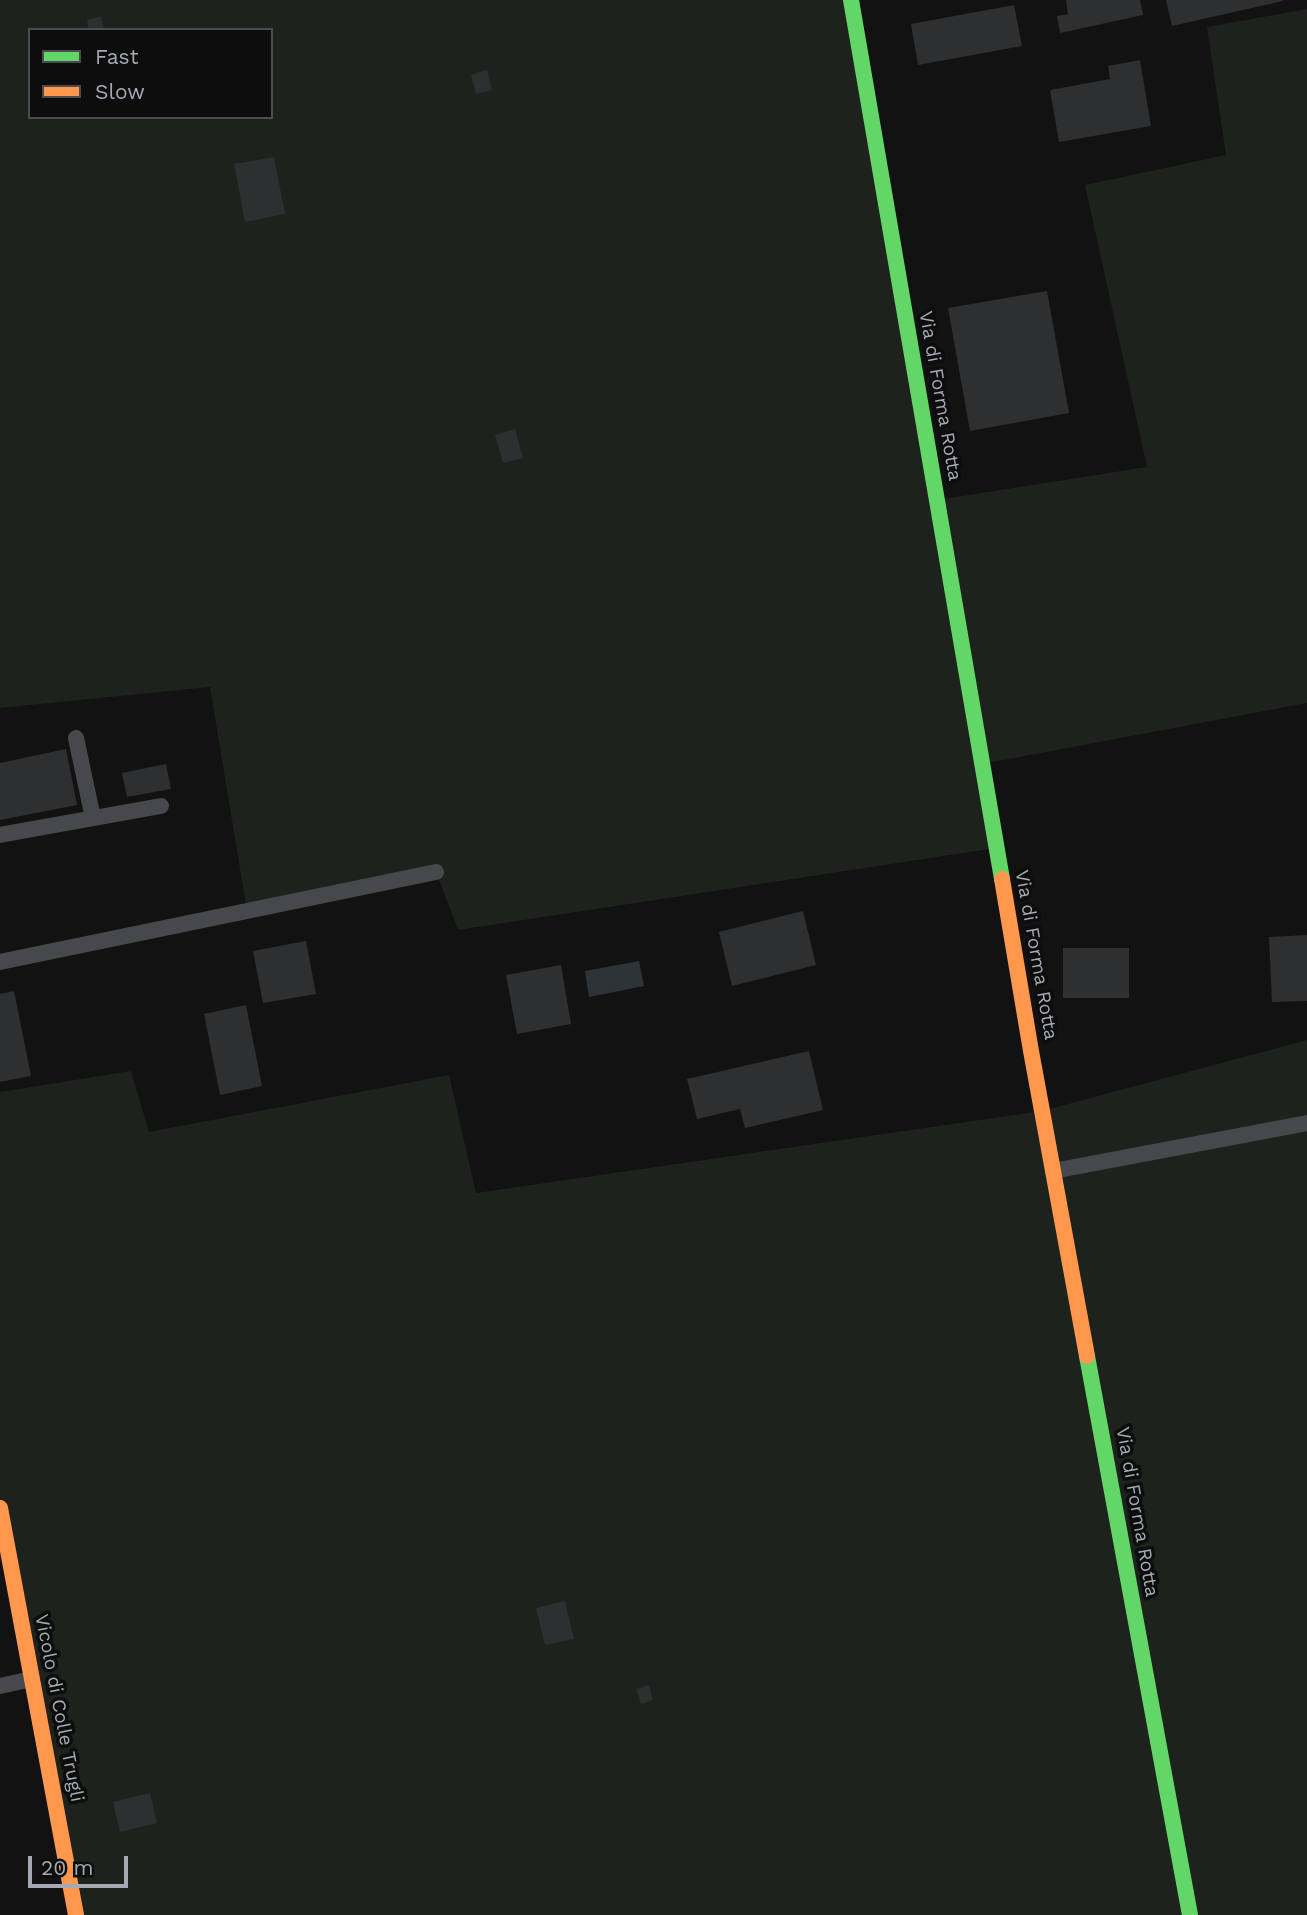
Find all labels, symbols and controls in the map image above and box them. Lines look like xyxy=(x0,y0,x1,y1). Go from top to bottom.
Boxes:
legend xyxy=(28,28,273,119)
text: Fast xyxy=(95,44,139,69)
text: Slow xyxy=(95,79,145,104)
street label: Via di Forma Rotta xyxy=(914,309,966,483)
street label: Via di Forma Rotta xyxy=(1010,868,1062,1042)
street label: Via di Forma Rotta xyxy=(1111,1425,1163,1599)
street label: Vicolo di Colle Trugli xyxy=(30,1612,88,1804)
scale bar xyxy=(32,1842,131,1886)
text: 20 m xyxy=(41,1855,93,1880)

